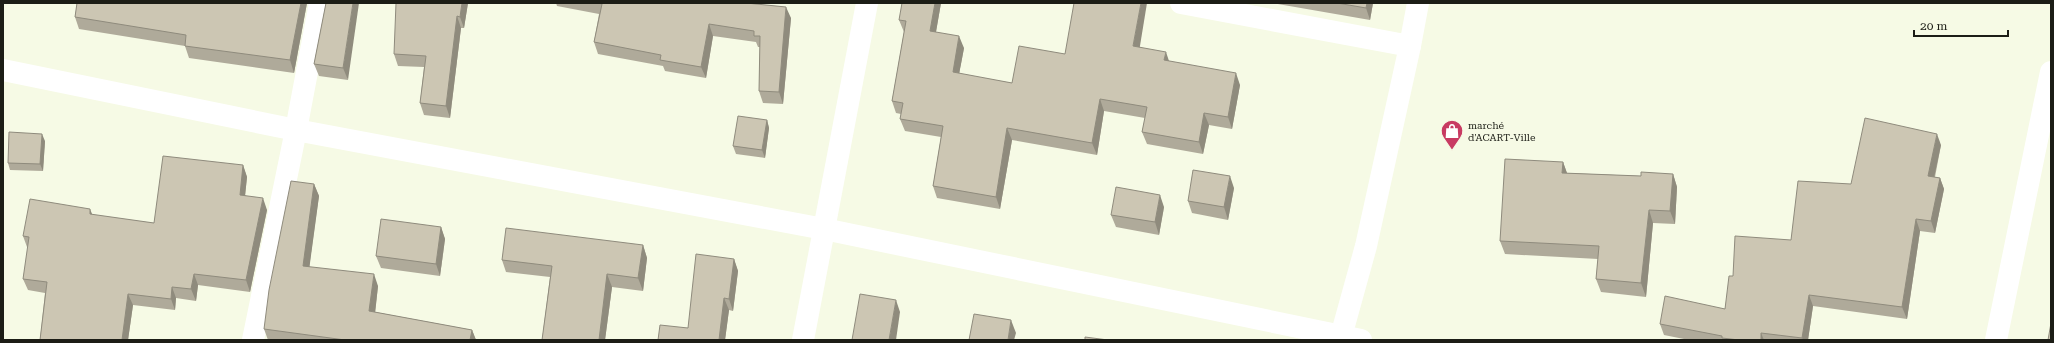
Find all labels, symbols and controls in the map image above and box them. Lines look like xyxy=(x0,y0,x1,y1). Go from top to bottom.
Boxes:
scale bar xyxy=(1914,12,2008,38)
text: 20 m xyxy=(1920,19,1947,33)
shop icon: marché d'ACART-Ville xyxy=(1439,118,1465,151)
place label: marché d'ACART-Ville xyxy=(1468,120,1536,143)

